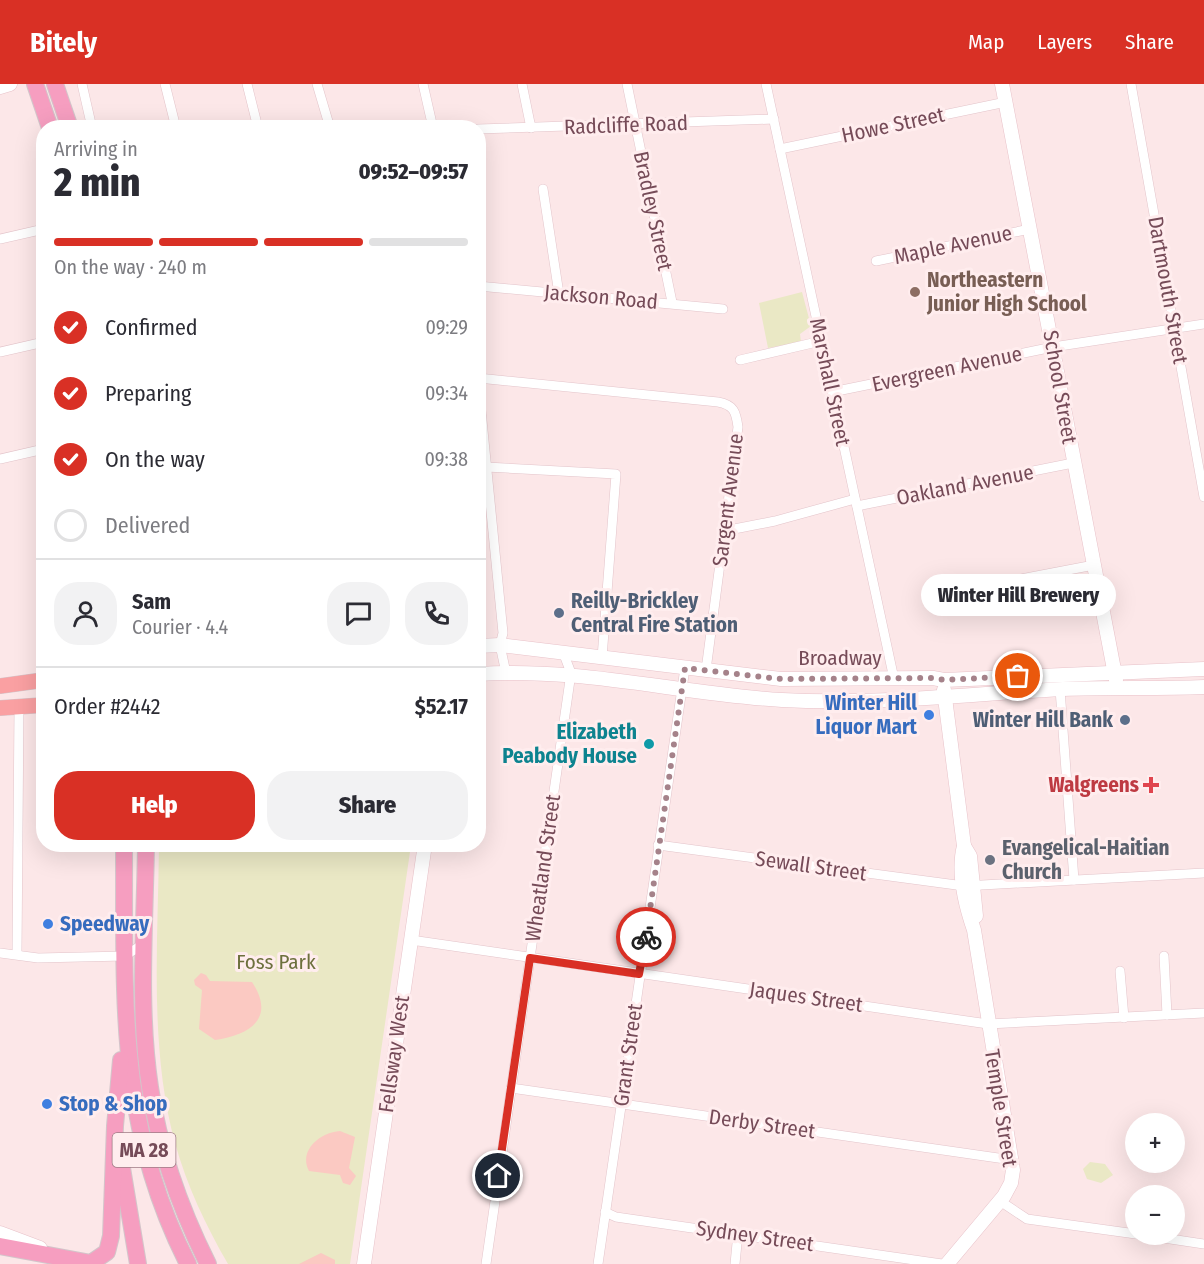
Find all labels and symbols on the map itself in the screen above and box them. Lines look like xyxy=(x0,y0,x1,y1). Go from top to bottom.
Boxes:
street label: Howe Street xyxy=(839,101,947,149)
street label: Radcliffe Road xyxy=(564,110,688,140)
street label: Bradley Street xyxy=(628,149,678,273)
street label: Dartmouth Street xyxy=(1142,214,1194,366)
street label: Maple Avenue xyxy=(891,220,1015,270)
place label: Northeastern Junior High School xyxy=(926,267,1087,317)
street label: Jackson Road xyxy=(543,279,659,315)
marker: Northeastern Junior High School xyxy=(908,285,922,299)
street label: Marshall Street xyxy=(804,316,856,448)
street label: School Street xyxy=(1037,328,1083,446)
street label: Evergreen Avenue xyxy=(870,340,1024,398)
street label: Sargent Avenue xyxy=(707,432,749,568)
street label: Oakland Avenue xyxy=(894,459,1036,511)
callout: Winter Hill Brewery xyxy=(920,574,1116,616)
place label: Reilly-Brickley Central Fire Station xyxy=(571,588,738,638)
marker: Reilly-Brickley Central Fire Station xyxy=(552,606,566,620)
street label: Broadway xyxy=(798,645,882,671)
pin xyxy=(992,650,1043,701)
place label: Winter Hill Liquor Mart xyxy=(816,690,918,740)
place label: Winter Hill Bank xyxy=(973,707,1113,733)
marker: Winter Hill Liquor Mart xyxy=(922,708,936,722)
marker: Winter Hill Bank xyxy=(1118,713,1132,727)
place label: Elizabeth Peabody House xyxy=(502,719,637,769)
marker: Elizabeth Peabody House xyxy=(642,737,656,751)
place label: Walgreens xyxy=(1048,772,1139,798)
marker: Walgreens xyxy=(1144,778,1158,792)
street label: Wheatland Street xyxy=(520,793,566,943)
place label: Evangelical-Haitian Church xyxy=(1002,835,1170,885)
street label: Sewall Street xyxy=(754,845,868,887)
marker: Evangelical-Haitian Church xyxy=(983,853,997,867)
courier xyxy=(616,907,676,967)
place label: Speedway xyxy=(60,911,150,937)
marker: Speedway xyxy=(41,917,55,931)
park label: Foss Park xyxy=(236,949,316,975)
street label: Jaques Street xyxy=(748,976,864,1018)
street label: Fellsway West xyxy=(373,994,415,1114)
street label: Grant Street xyxy=(608,1002,648,1108)
street label: Temple Street xyxy=(979,1047,1023,1169)
place label: Stop & Shop xyxy=(59,1091,167,1117)
marker: Stop & Shop xyxy=(40,1097,54,1111)
street label: Derby Street xyxy=(707,1104,817,1144)
road number: MA 28 xyxy=(112,1133,176,1167)
pin xyxy=(472,1150,523,1201)
street label: Sydney Street xyxy=(695,1215,815,1257)

